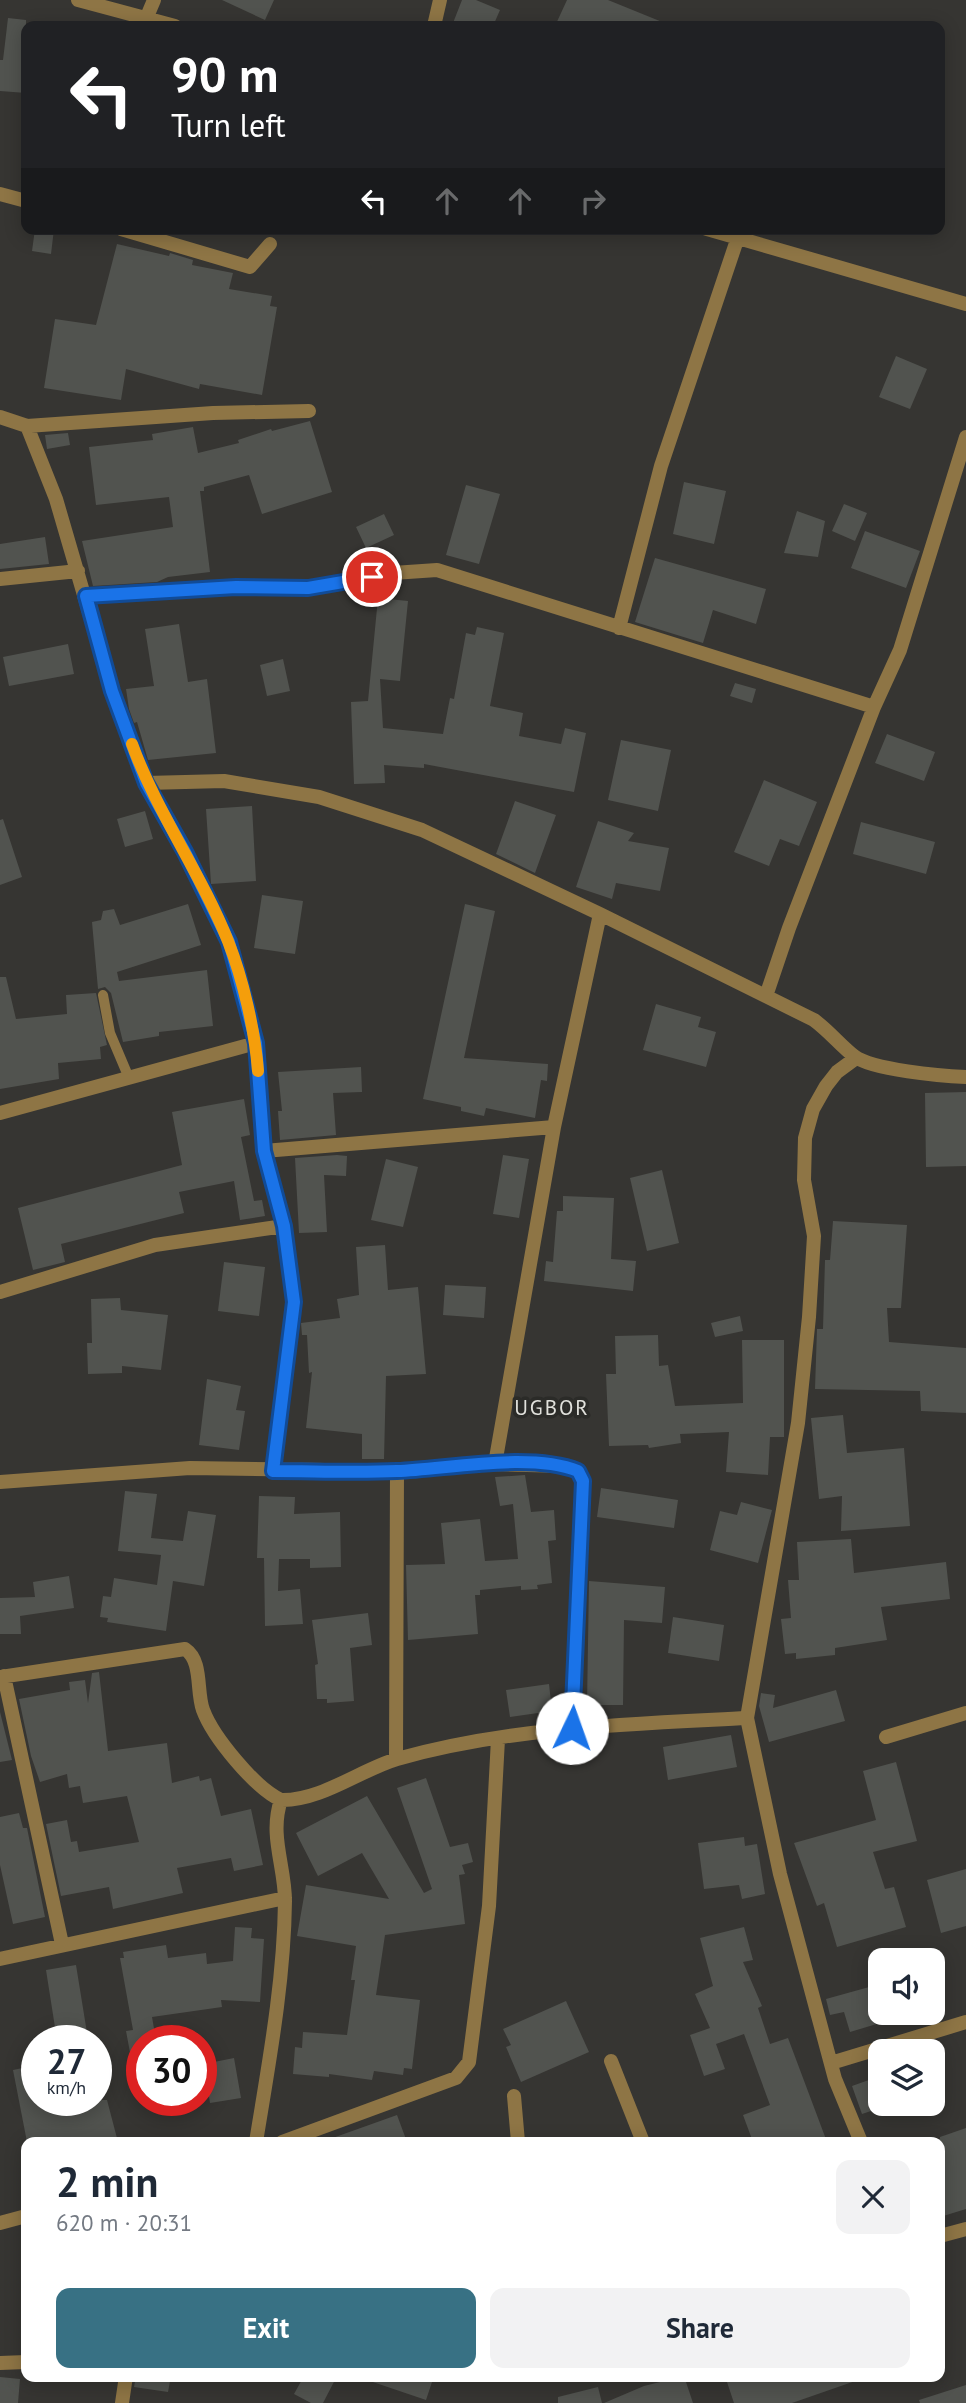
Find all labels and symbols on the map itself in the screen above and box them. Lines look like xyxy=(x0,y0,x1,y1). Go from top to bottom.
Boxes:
pin xyxy=(342,547,402,607)
district label: UGBOR xyxy=(514,1394,590,1421)
position arrow xyxy=(535,1691,609,1765)
speed limit sign: 30 xyxy=(126,2025,217,2116)

